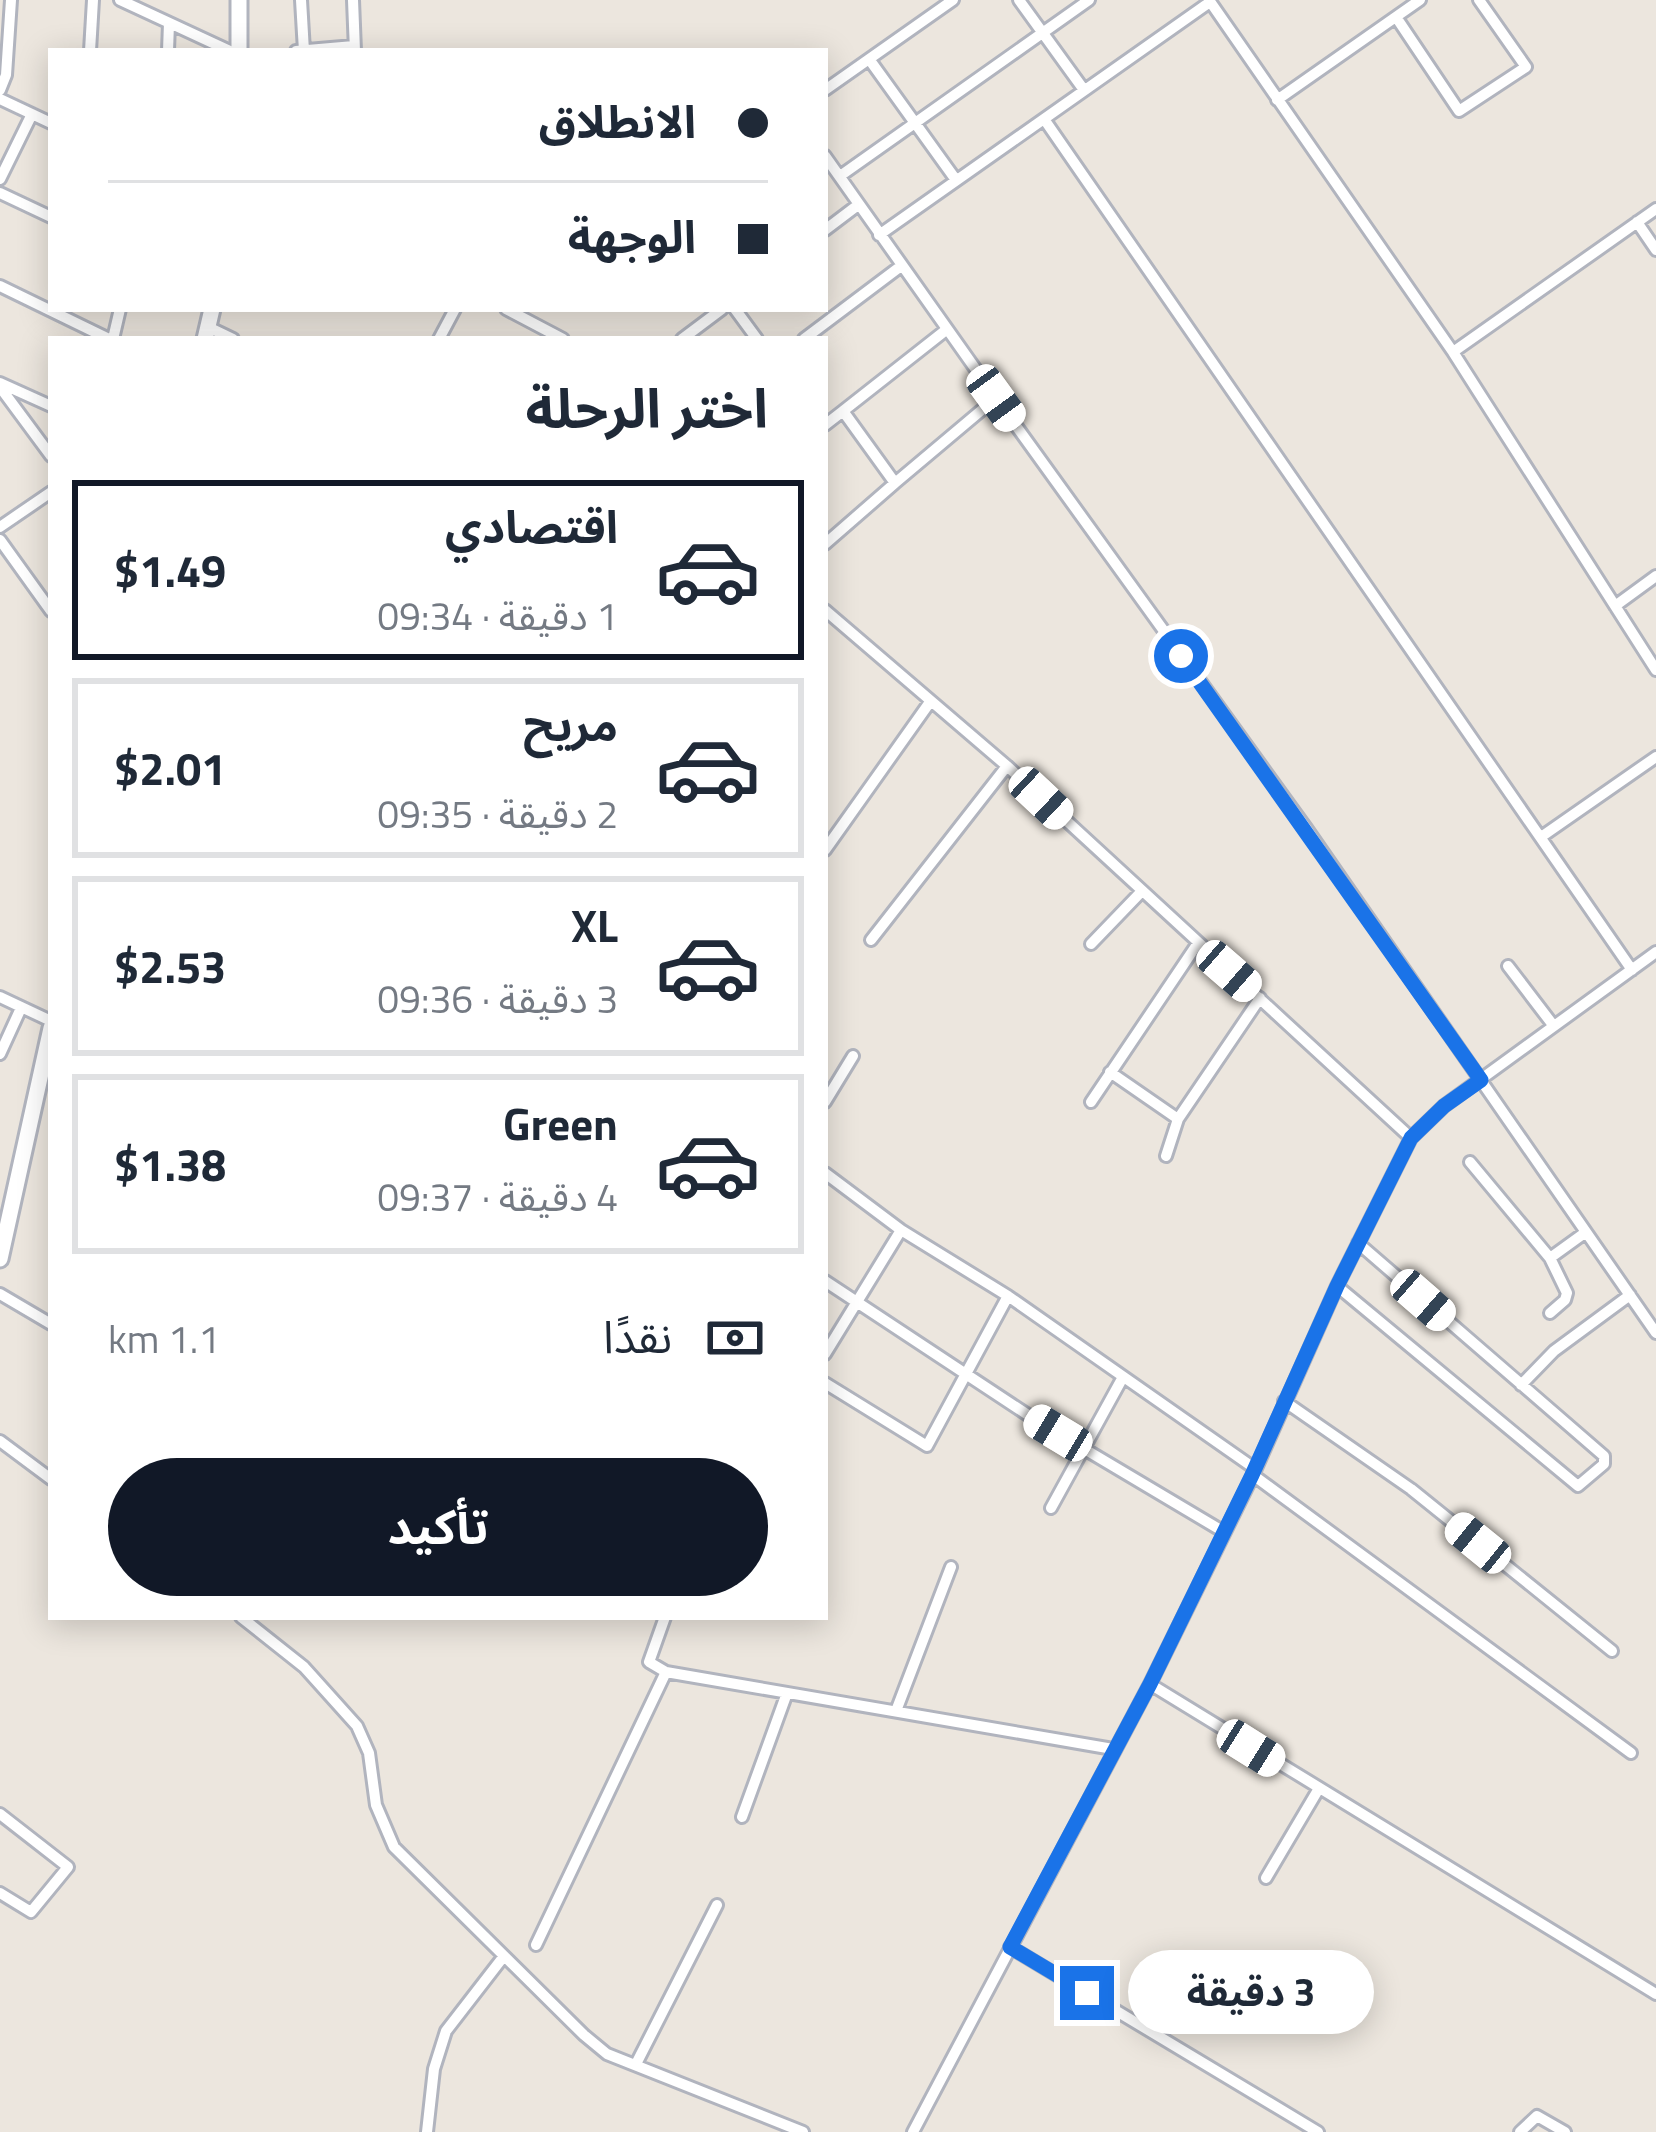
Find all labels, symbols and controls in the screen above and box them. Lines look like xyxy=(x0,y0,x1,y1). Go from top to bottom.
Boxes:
text: الانطلاق xyxy=(539,87,696,155)
text: الوجهة xyxy=(568,202,696,270)
car xyxy=(960,358,1032,438)
text: اختر الرحلة xyxy=(526,367,768,449)
text: اقتصادي xyxy=(445,492,618,560)
icon: car xyxy=(654,516,762,624)
text: $1.49 xyxy=(114,536,226,604)
text: 1 دقيقة · 09:34 xyxy=(377,586,618,645)
route start xyxy=(1154,629,1208,683)
text: مريح xyxy=(523,690,618,758)
icon: car xyxy=(654,714,762,822)
text: $2.01 xyxy=(114,734,226,802)
car xyxy=(1002,760,1080,836)
text: 2 دقيقة · 09:35 xyxy=(377,784,618,843)
text: XL xyxy=(571,891,618,959)
icon: car xyxy=(654,912,762,1020)
text: $2.53 xyxy=(114,932,226,1000)
car xyxy=(1190,934,1268,1008)
text: 3 دقيقة · 09:36 xyxy=(377,969,618,1028)
text: Green xyxy=(503,1089,618,1157)
icon: car xyxy=(654,1110,762,1218)
text: $1.38 xyxy=(114,1130,226,1198)
text: 4 دقيقة · 09:37 xyxy=(377,1167,618,1226)
car xyxy=(1384,1263,1462,1337)
text: نقدًا xyxy=(603,1302,672,1370)
icon: cash xyxy=(702,1305,768,1371)
text: 1.1 km xyxy=(108,1309,220,1368)
car xyxy=(1018,1399,1098,1467)
button: تأكيد xyxy=(108,1458,768,1596)
car xyxy=(1439,1506,1517,1580)
car xyxy=(1211,1714,1291,1782)
callout: 3 دقيقة xyxy=(1129,1951,1375,2035)
text: 3 دقيقة xyxy=(1187,1962,1315,2021)
route end xyxy=(1060,1966,1114,2020)

